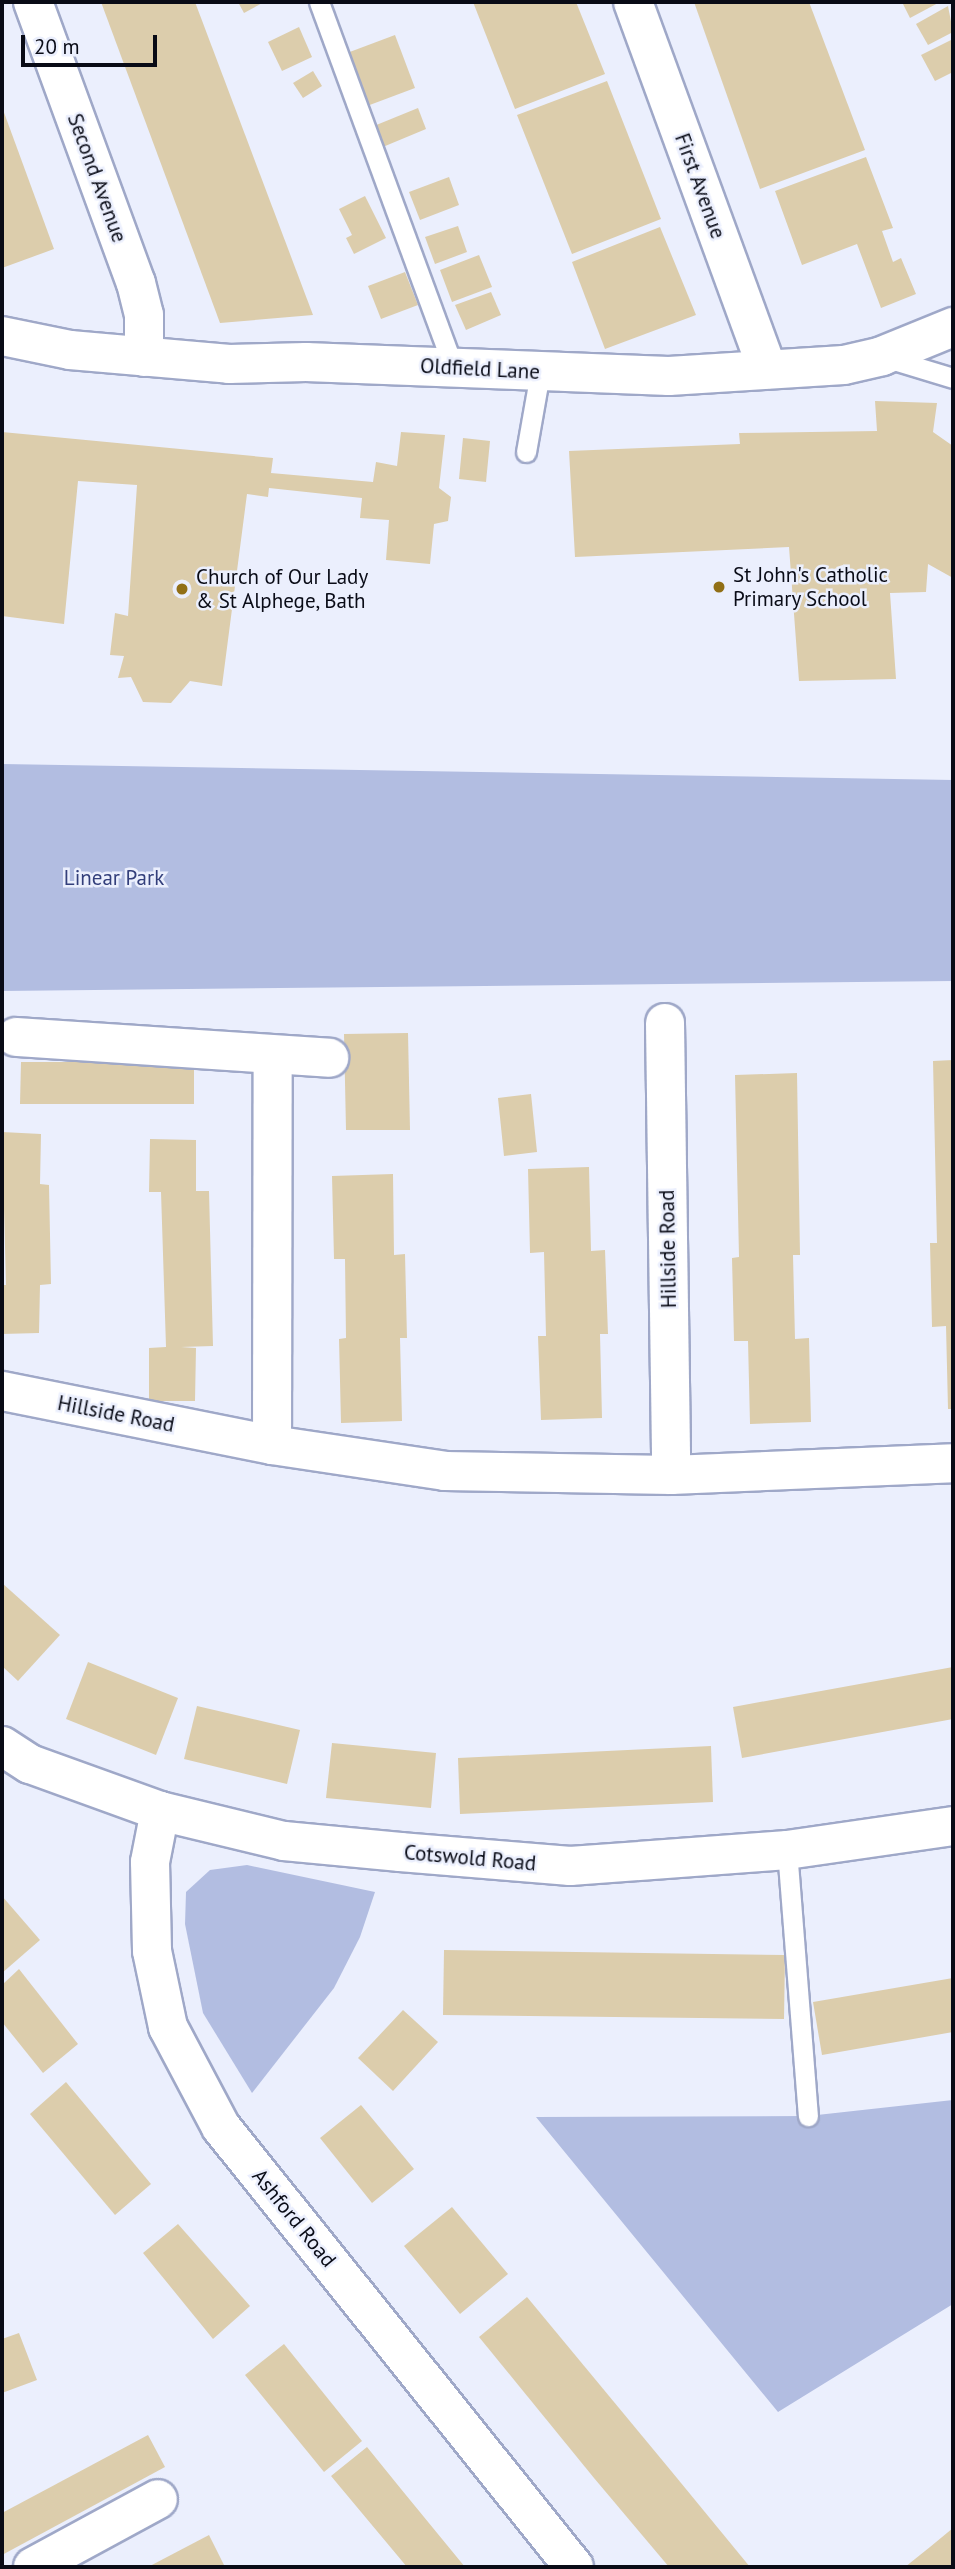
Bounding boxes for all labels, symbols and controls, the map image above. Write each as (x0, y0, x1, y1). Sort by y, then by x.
scale bar (24, 21, 161, 65)
text: 20 m (34, 33, 80, 60)
street label: Second Avenue (62, 110, 132, 246)
street label: First Avenue (669, 130, 731, 242)
street label: Oldfield Lane (419, 353, 541, 385)
place label: St John's Catholic Primary School (733, 562, 888, 612)
place label: Church of Our Lady & St Alphege, Bath (196, 564, 368, 614)
marker: St John's Catholic Primary School (711, 579, 727, 595)
marker: Church of Our Lady & St Alphege, Bath (174, 581, 190, 597)
park label: Linear Park (64, 865, 164, 891)
street label: Hillside Road (654, 1190, 682, 1308)
street label: Hillside Road (55, 1390, 177, 1438)
street label: Cotswold Road (403, 1840, 537, 1876)
street label: Ashford Road (247, 2164, 341, 2272)

